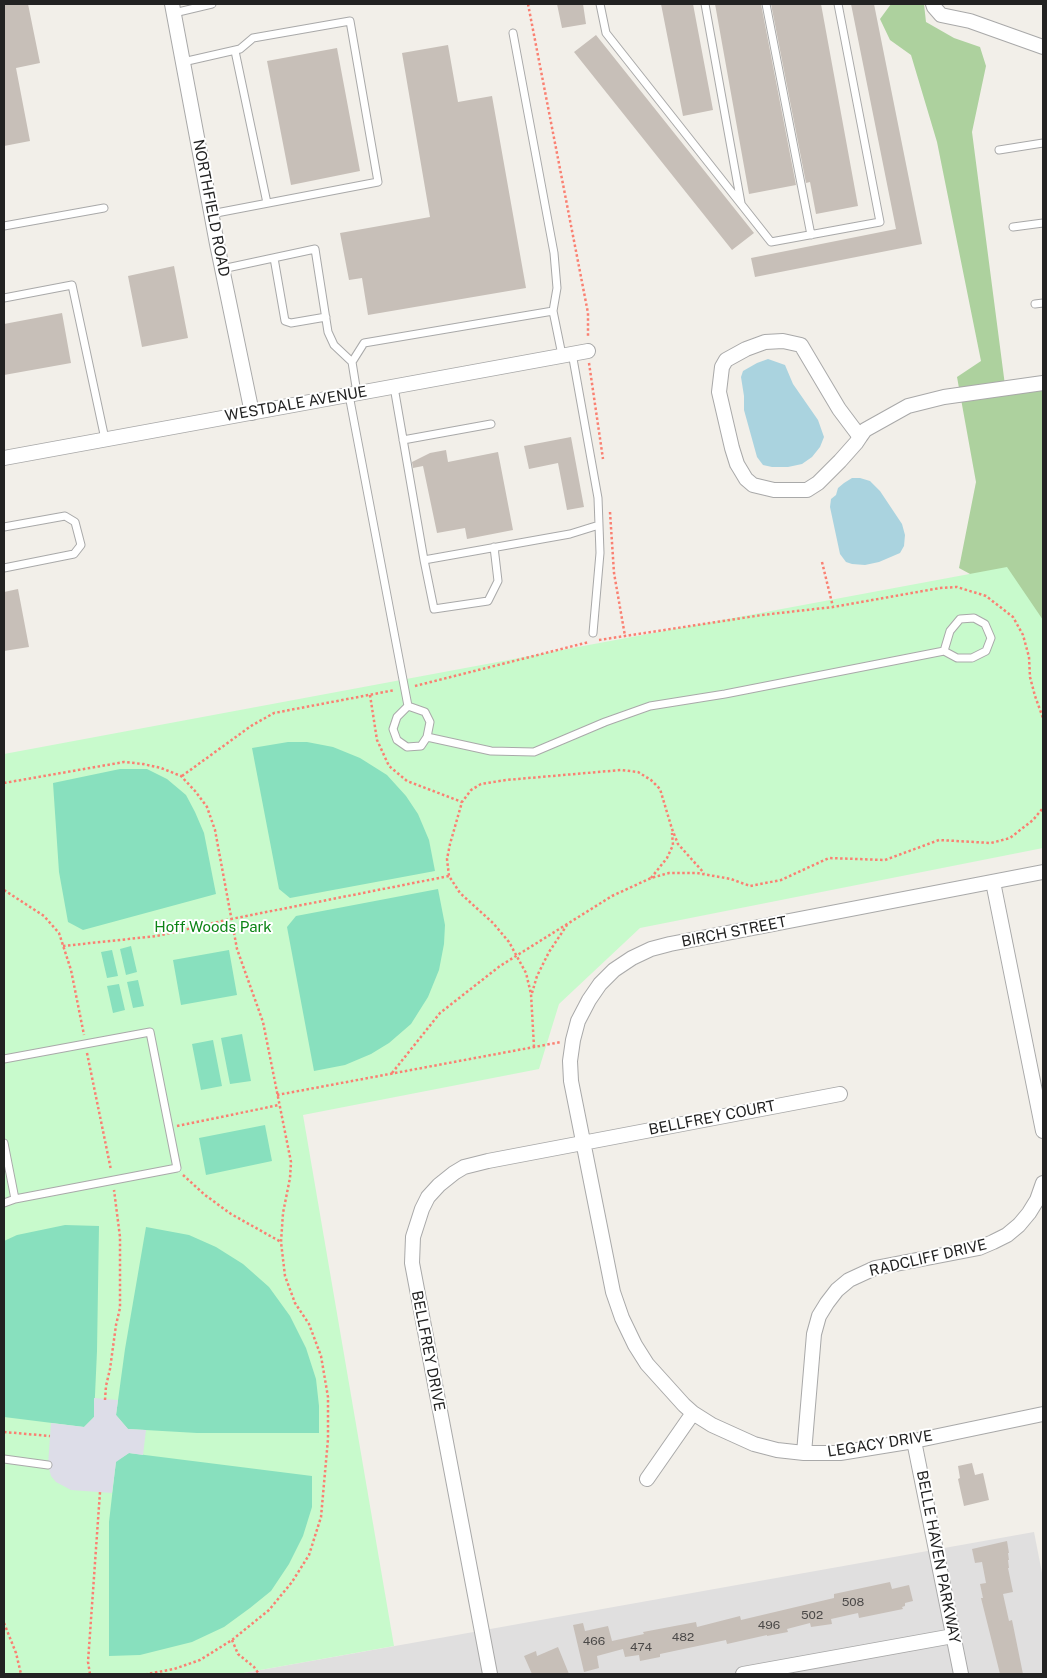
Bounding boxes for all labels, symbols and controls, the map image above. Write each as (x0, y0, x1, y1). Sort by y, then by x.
street label: NORTHFIELD ROAD (189, 138, 233, 278)
street label: WESTDALE AVENUE (223, 383, 369, 425)
street label: BIRCH STREET (680, 913, 788, 951)
park label: Hoff Woods Park (154, 918, 272, 936)
street label: BELLFREY COURT (647, 1097, 777, 1139)
street label: RADCLIFF DRIVE (867, 1236, 989, 1280)
street label: BELLFREY DRIVE (407, 1289, 449, 1413)
street label: LEGACY DRIVE (826, 1427, 934, 1461)
street label: BELLE HAVEN PARKWAY (912, 1469, 964, 1645)
house number: 508 (842, 1595, 864, 1609)
house number: 502 (801, 1608, 823, 1622)
house number: 496 (758, 1618, 780, 1632)
house number: 482 (672, 1630, 694, 1644)
house number: 466 (583, 1634, 605, 1648)
house number: 474 (630, 1640, 652, 1654)

